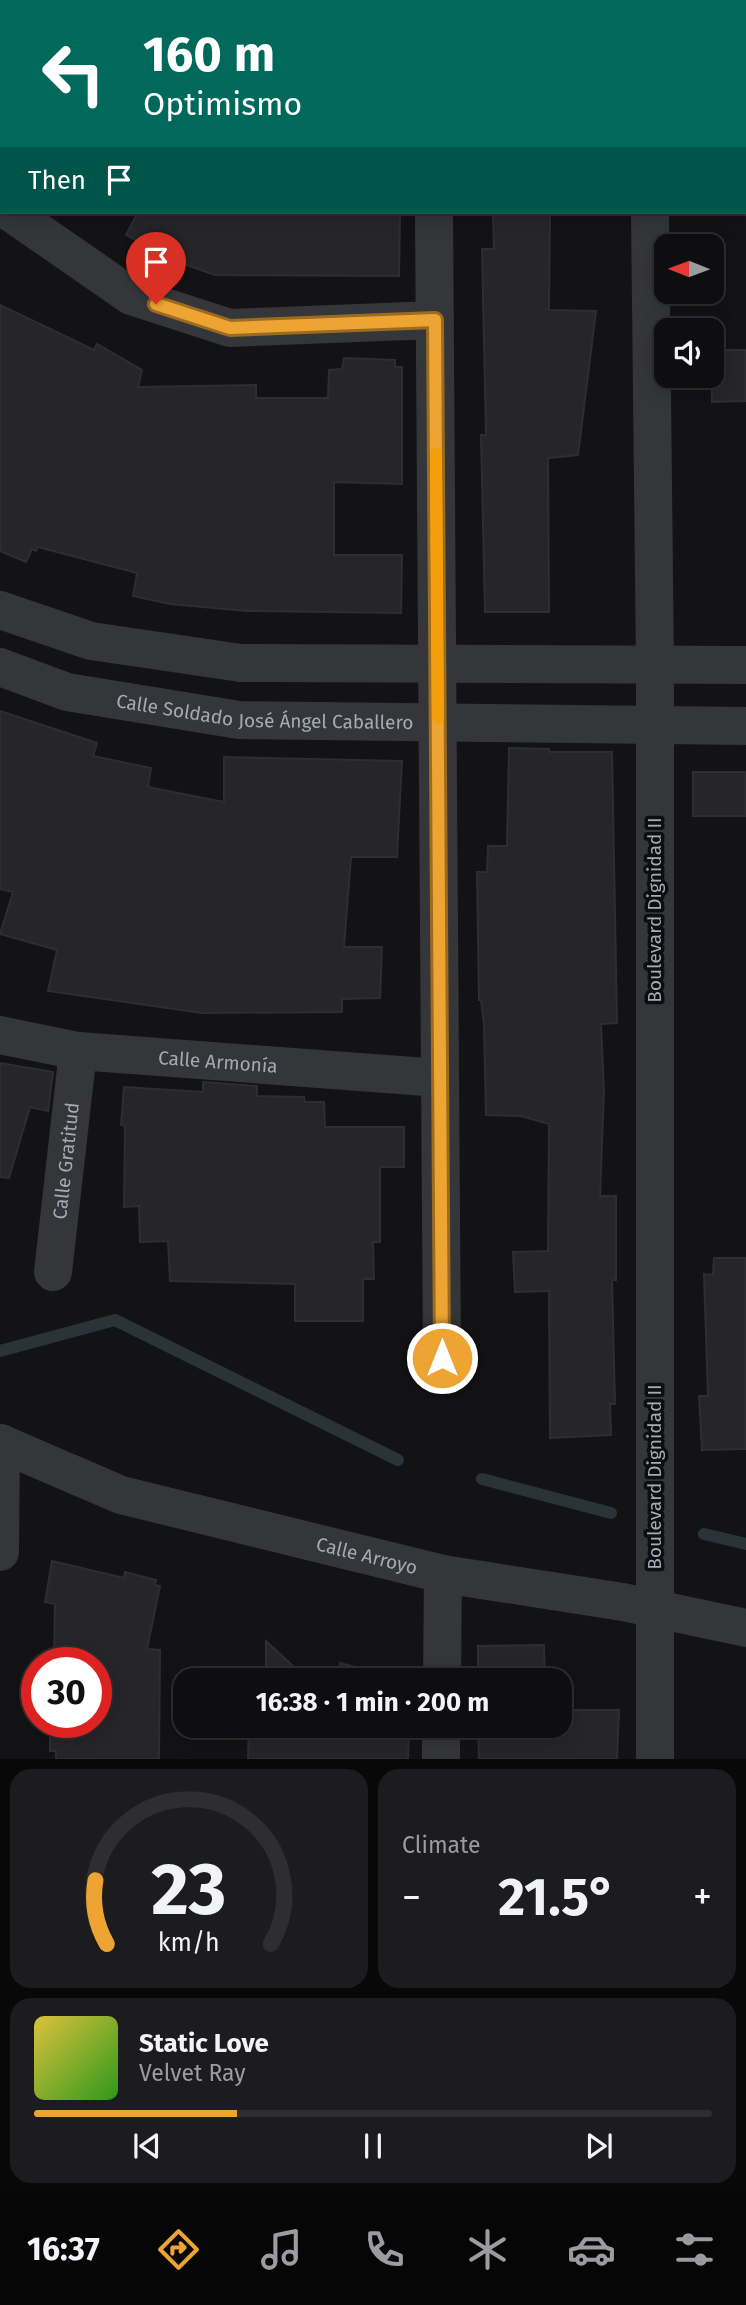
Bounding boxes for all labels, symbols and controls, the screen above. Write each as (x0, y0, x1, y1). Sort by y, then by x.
text: 160 m (143, 25, 275, 84)
icon: left (28, 28, 119, 119)
text: Optimismo (143, 85, 302, 123)
icon: arrive (100, 161, 138, 199)
text: Then (28, 165, 86, 196)
pin (126, 232, 186, 304)
north arrow (654, 234, 724, 304)
map controls (654, 234, 724, 388)
icon: arrive (137, 243, 175, 281)
button: sound (654, 318, 724, 388)
street label: Calle Soldado José Ángel Caballero (115, 689, 414, 734)
street label: Boulevard Dignidad II (643, 817, 666, 1003)
street label: Calle Armonía (158, 1046, 278, 1077)
street label: Calle Gratitud (48, 1101, 84, 1220)
position arrow (405, 1321, 479, 1395)
street label: Boulevard Dignidad II (643, 1384, 666, 1570)
street label: Calle Arroyo (314, 1532, 420, 1579)
speed limit sign: 30 (21, 1647, 112, 1738)
text: 16:38 · 1 min · 200 m (256, 1687, 489, 1718)
text: Climate (402, 1831, 481, 1859)
text: 23 (151, 1847, 227, 1934)
text: 21.5° (498, 1866, 616, 1929)
text: − (402, 1874, 421, 1920)
text: + (693, 1874, 712, 1920)
text: km/h (158, 1928, 220, 1958)
text: Static Love (139, 2028, 269, 2059)
text: Velvet Ray (139, 2059, 246, 2087)
icon: previous (128, 2127, 166, 2165)
icon: pause (354, 2127, 392, 2165)
icon: next (580, 2127, 618, 2165)
icon: directions (154, 2225, 203, 2274)
icon: music (257, 2225, 306, 2274)
icon: phone (360, 2225, 409, 2274)
icon: climate (463, 2225, 512, 2274)
icon: car (567, 2225, 616, 2274)
icon: filters (670, 2225, 719, 2274)
text: 16:37 (27, 2230, 100, 2268)

